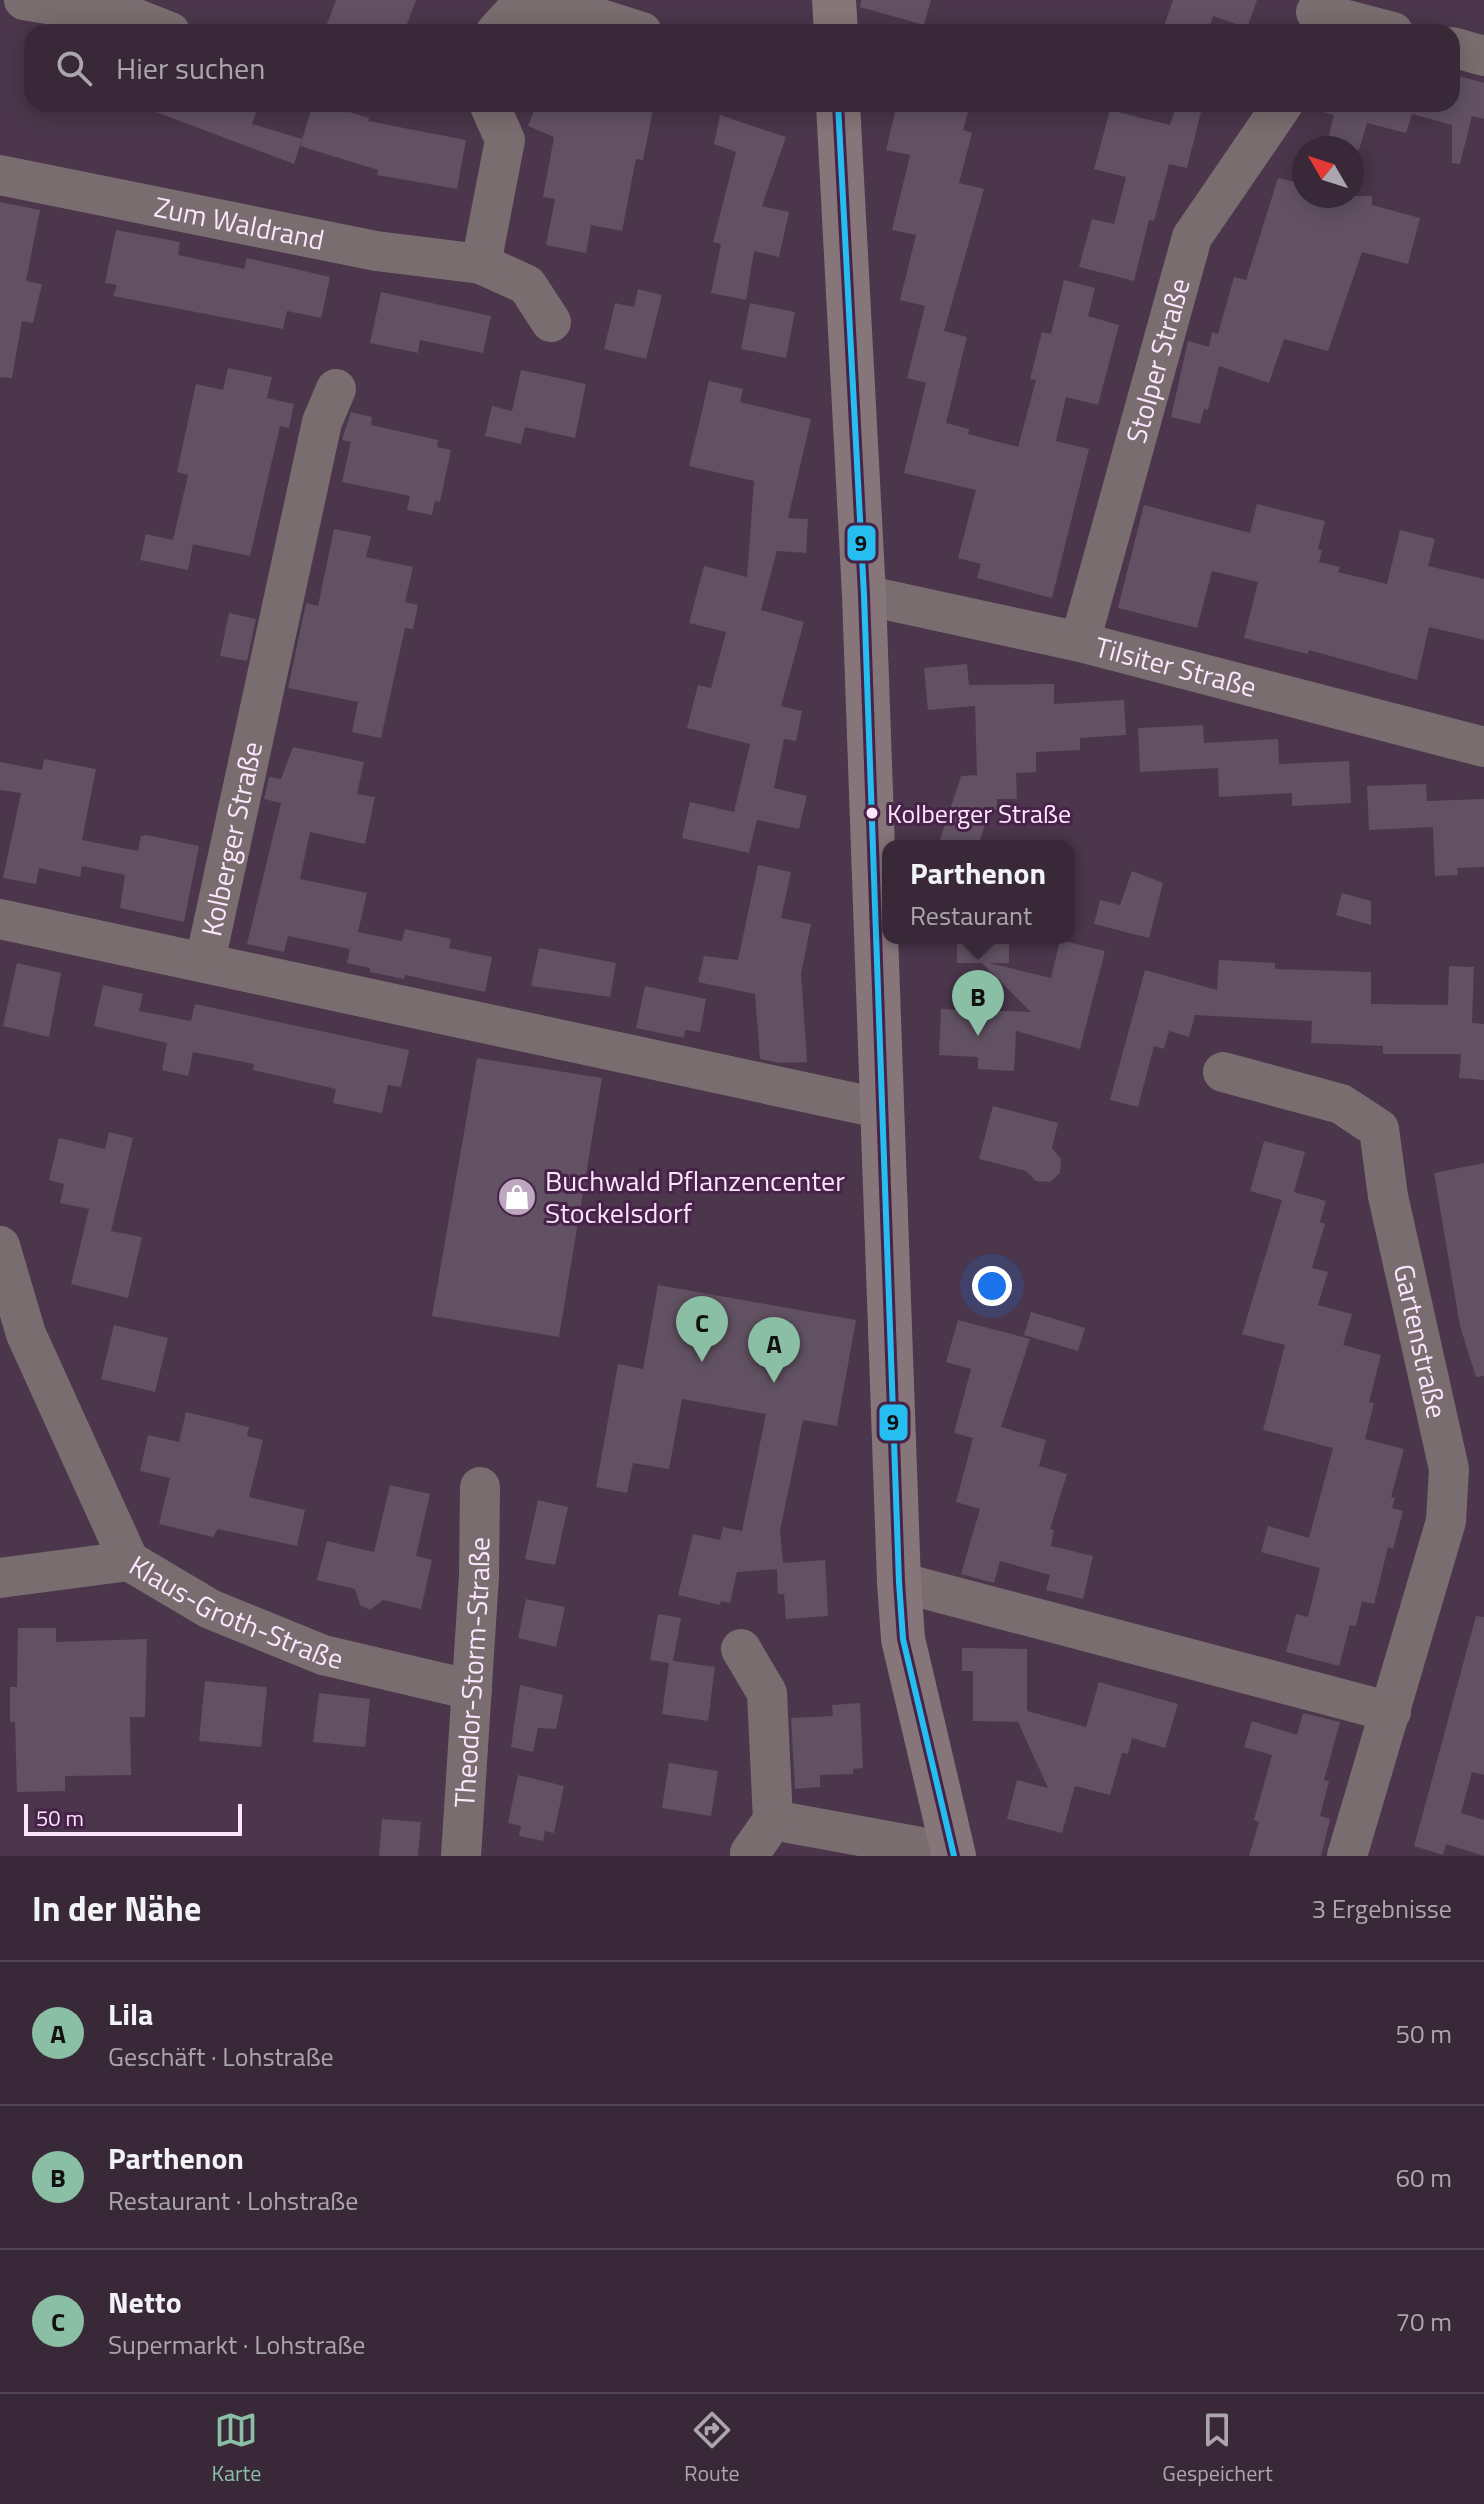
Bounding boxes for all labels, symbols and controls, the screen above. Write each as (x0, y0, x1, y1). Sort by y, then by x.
search box (24, 24, 1460, 112)
text: Hier suchen (116, 45, 265, 91)
icon: search (52, 46, 96, 90)
north arrow (1292, 136, 1364, 208)
street label: Zum Waldrand (150, 185, 328, 261)
street label: Stolper Straße (1114, 273, 1201, 448)
line badge: 9 (846, 524, 877, 562)
text: 9 (855, 526, 867, 560)
street label: Tilsiter Straße (1091, 625, 1261, 708)
street label: Kolberger Straße (189, 737, 273, 940)
place label: Kolberger Straße (887, 794, 1071, 833)
marker: Kolberger Straße (864, 805, 880, 821)
popup (882, 840, 1074, 944)
text: Parthenon (910, 850, 1046, 896)
text: Restaurant (910, 896, 1032, 935)
pin: B (952, 970, 1004, 1036)
place label: Buchwald Pflanzencenter Stockelsdorf (545, 1159, 845, 1234)
shop icon: Buchwald Pflanzencenter Stockelsdorf (496, 1176, 538, 1218)
street label: Gartenstraße (1383, 1260, 1459, 1422)
your location (972, 1266, 1012, 1306)
pin: C (676, 1296, 728, 1362)
pin: A (748, 1317, 800, 1383)
line badge: 9 (878, 1403, 909, 1442)
text: 9 (887, 1405, 899, 1439)
street label: Theodor-Storm-Straße (442, 1537, 500, 1809)
street label: Klaus-Groth-Straße (121, 1544, 348, 1680)
scale bar (24, 1800, 242, 1836)
text: 50 m (36, 1801, 84, 1835)
text: In der Nähe (32, 1882, 201, 1934)
text: 3 Ergebnisse (1311, 1889, 1452, 1928)
text: Lila (108, 1991, 153, 2037)
text: A (50, 2014, 66, 2053)
text: 50 m (1395, 2014, 1452, 2053)
text: Geschäft · Lohstraße (108, 2037, 334, 2076)
text: Parthenon (108, 2135, 244, 2181)
text: B (50, 2158, 66, 2197)
text: 60 m (1395, 2158, 1452, 2197)
text: Restaurant · Lohstraße (108, 2181, 358, 2220)
text: Netto (108, 2279, 182, 2325)
text: C (51, 2302, 65, 2341)
text: 70 m (1395, 2302, 1452, 2341)
text: Supermarkt · Lohstraße (108, 2325, 365, 2364)
tab: Karte (211, 2408, 261, 2490)
tab: Route (684, 2408, 740, 2490)
tab: Gespeichert (1162, 2408, 1273, 2490)

